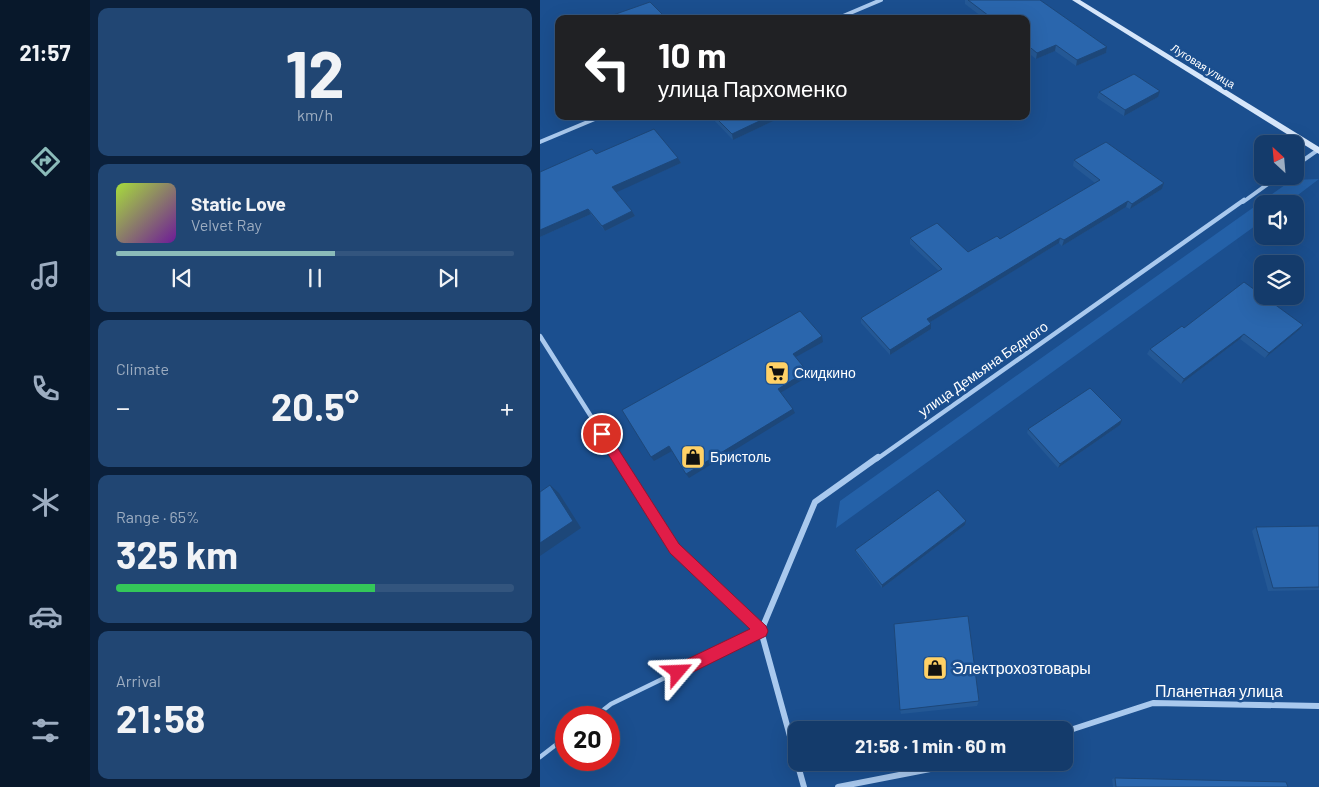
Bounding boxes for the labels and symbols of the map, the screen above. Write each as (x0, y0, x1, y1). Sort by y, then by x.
street label: Луговая улица (1169, 41, 1238, 91)
north arrow (1254, 135, 1304, 185)
street label: улица Демьяна Бедного (915, 317, 1051, 420)
supermarket icon: Скидкино (764, 360, 790, 386)
place label: Скидкино (794, 364, 856, 381)
pin (581, 413, 623, 455)
shop icon: Бристоль (680, 444, 706, 470)
place label: Бристоль (710, 448, 771, 465)
position arrow (651, 645, 703, 697)
shop icon: Электрохозтовары (922, 655, 948, 681)
place label: Электрохозтовары (952, 658, 1091, 677)
street label: Планетная улица (1155, 681, 1283, 700)
speed limit sign: 20 (555, 706, 620, 771)

